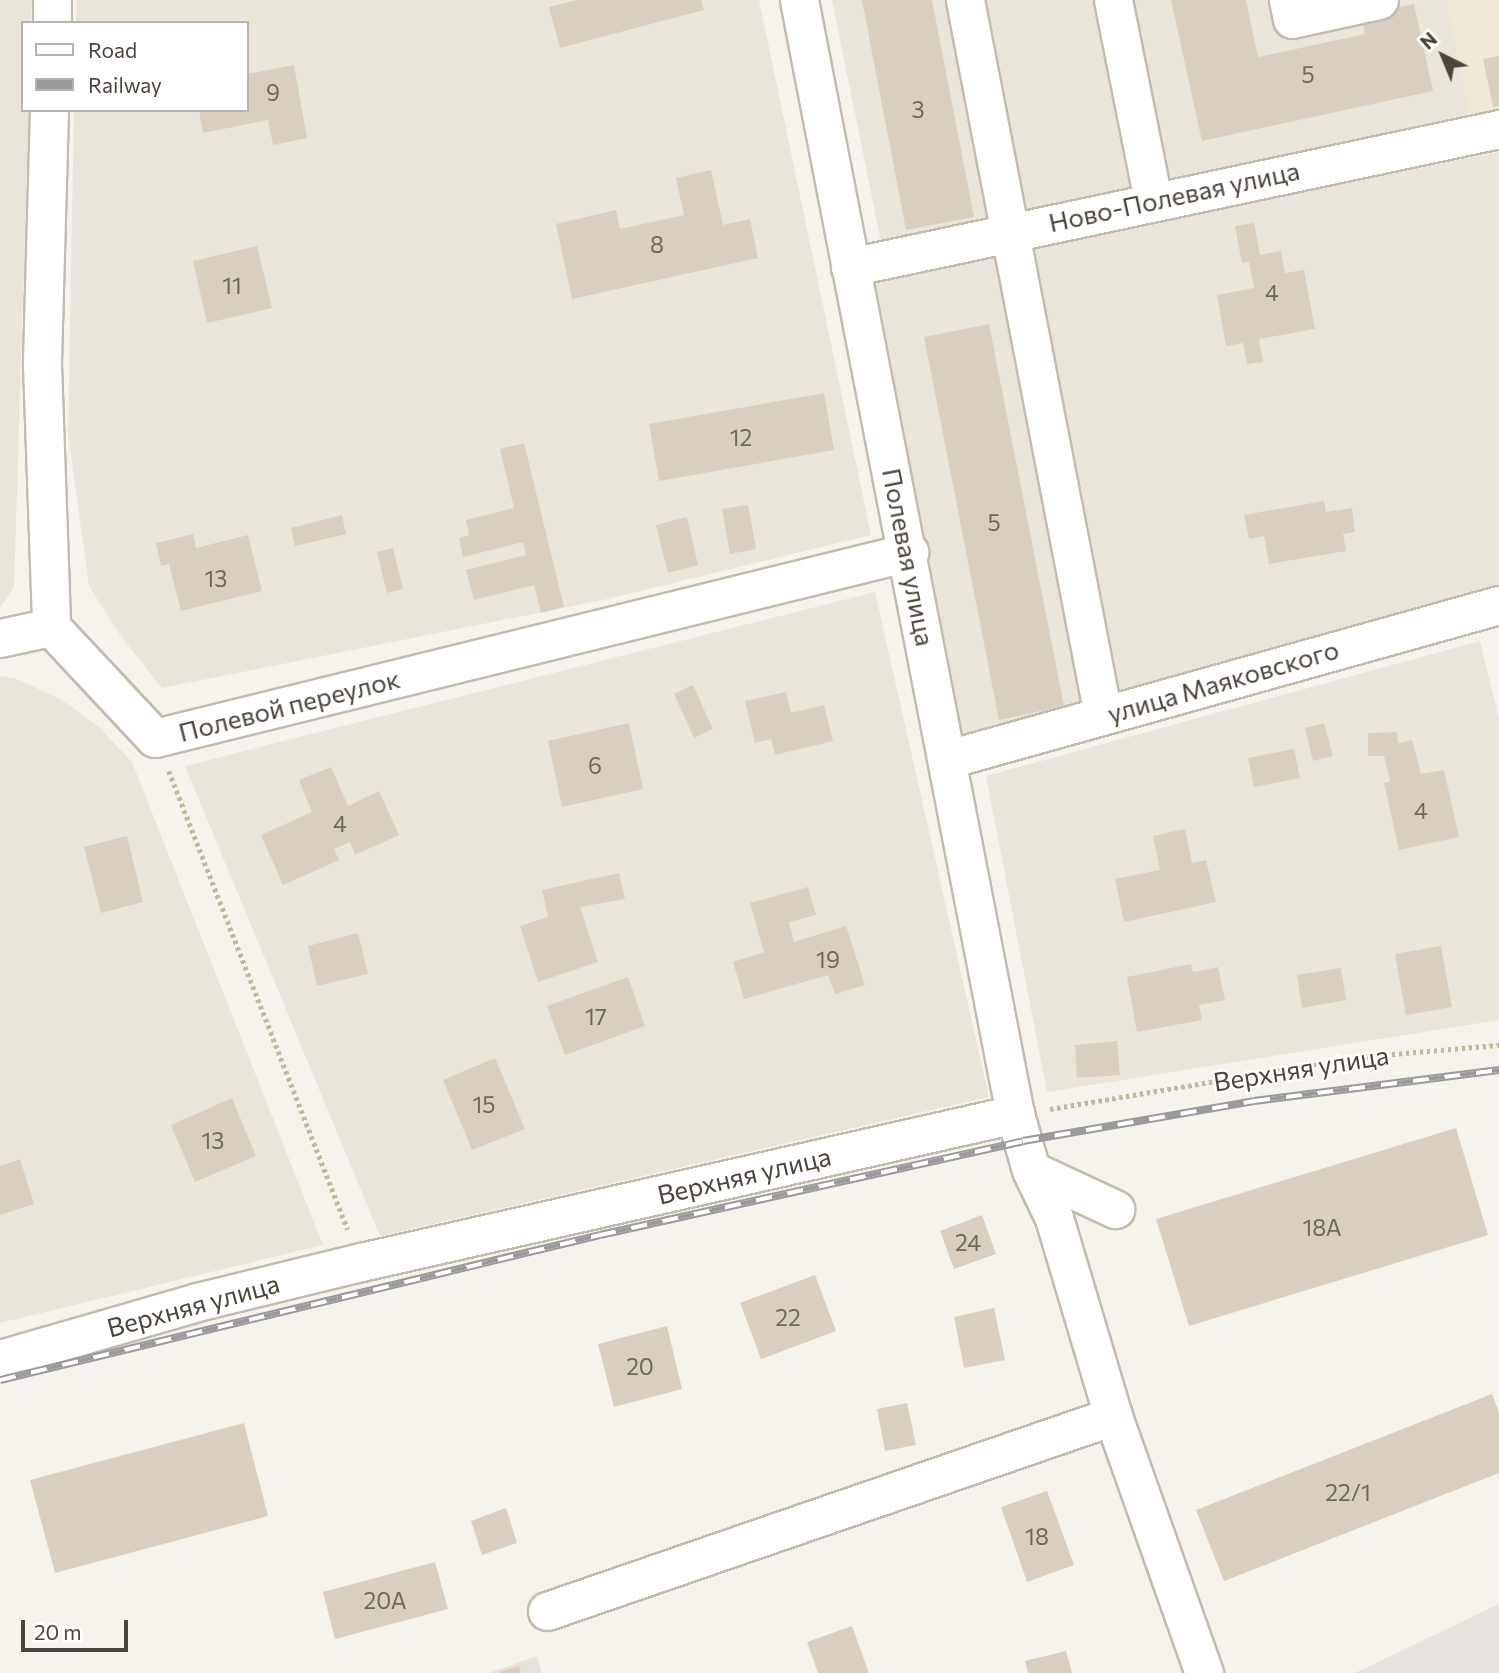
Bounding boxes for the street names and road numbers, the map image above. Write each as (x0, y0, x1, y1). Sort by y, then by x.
street label: Ново-Полевая улица (1046, 154, 1302, 238)
street label: Полевая улица (876, 465, 942, 649)
street label: улица Маяковского (1104, 633, 1342, 729)
street label: Полевой переулок (175, 662, 403, 748)
street label: Верхняя улица (1211, 1039, 1391, 1097)
street label: Верхняя улица (654, 1140, 834, 1210)
street label: Верхняя улица (103, 1267, 283, 1343)

